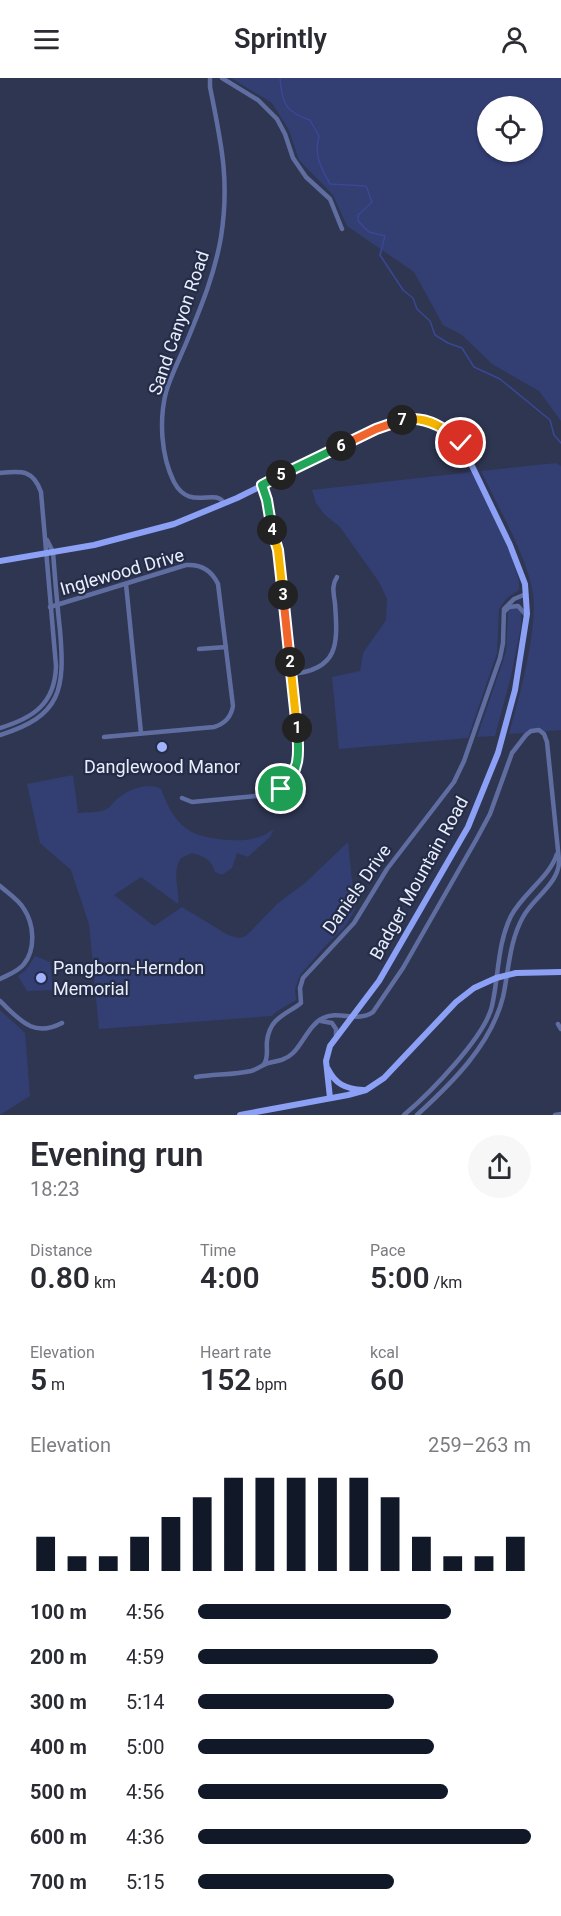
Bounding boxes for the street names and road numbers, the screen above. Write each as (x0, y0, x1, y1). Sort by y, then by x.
street label: Sand Canyon Road (144, 248, 213, 398)
street label: Inglewood Drive (57, 544, 186, 599)
street label: Badger Mountain Road (365, 793, 472, 963)
street label: Daniels Drive (318, 840, 395, 937)

